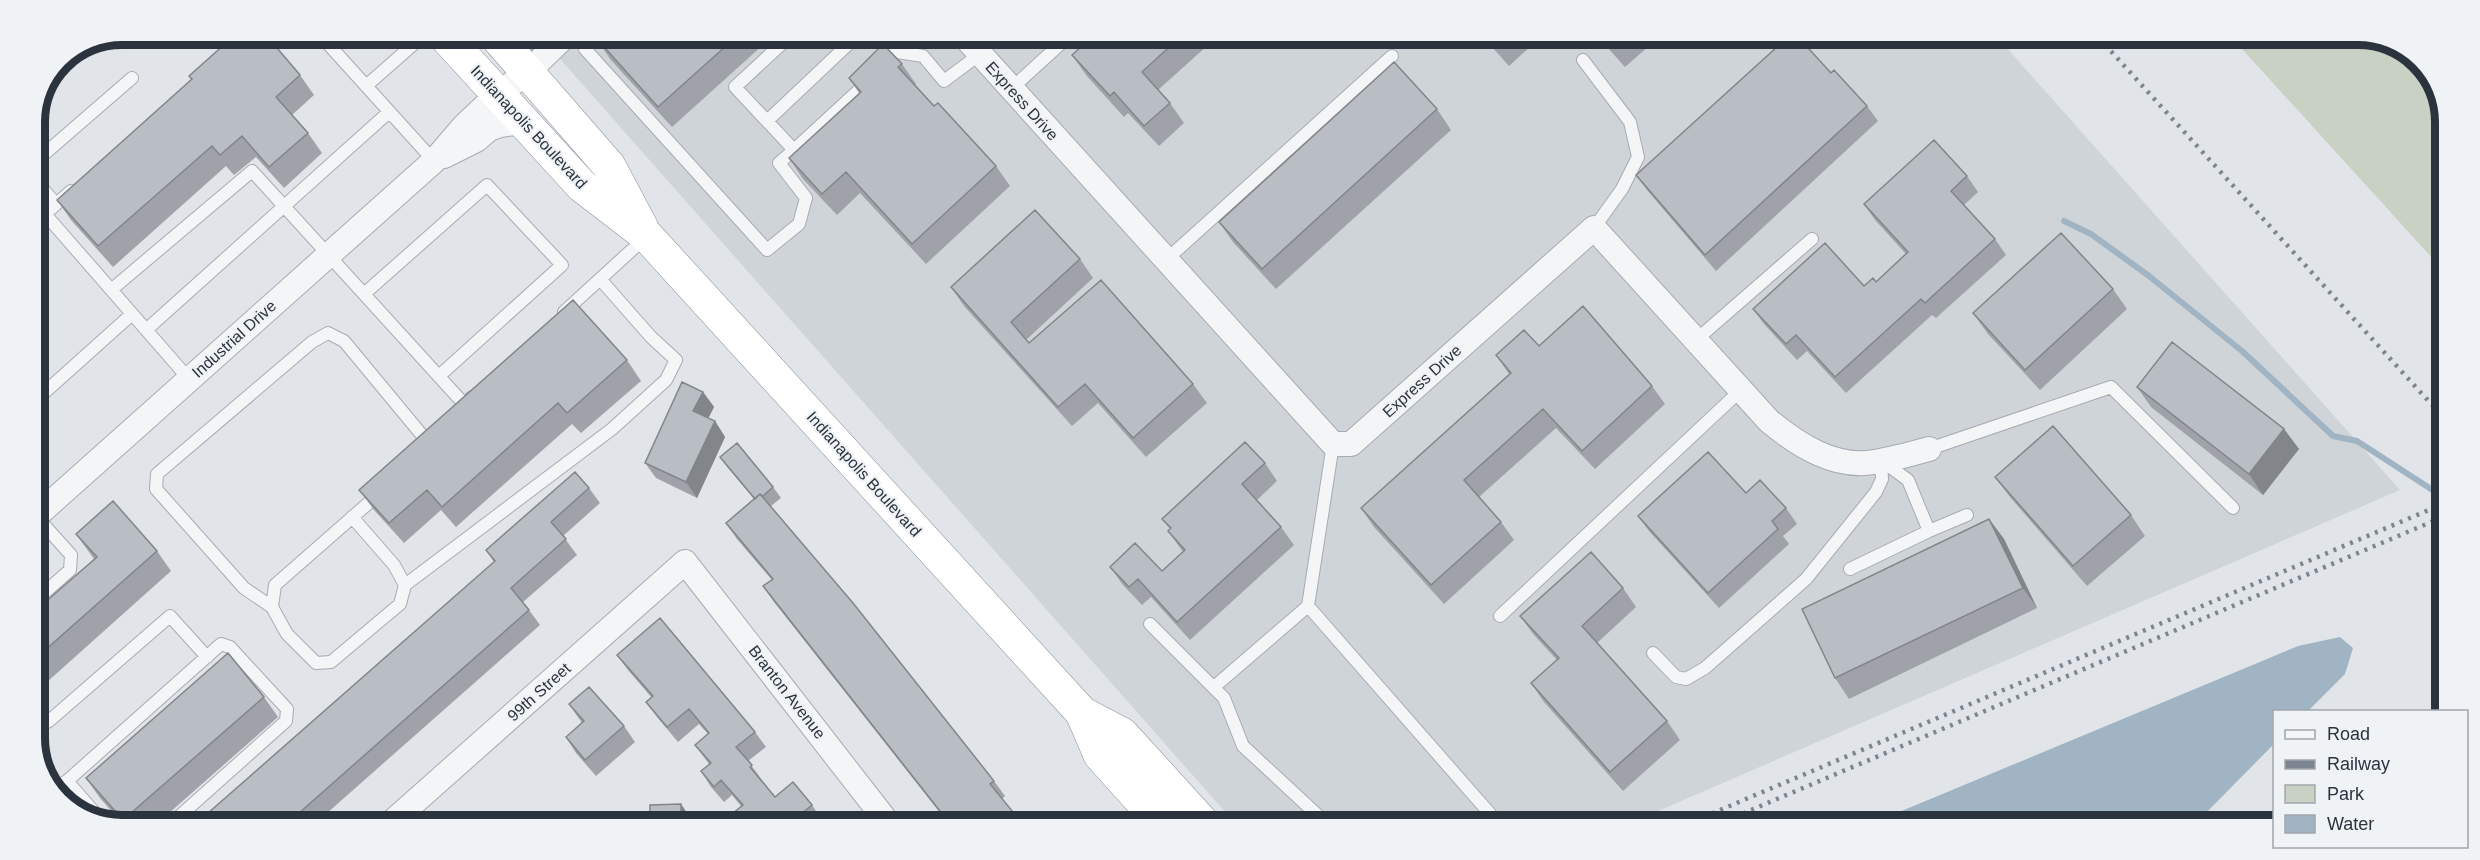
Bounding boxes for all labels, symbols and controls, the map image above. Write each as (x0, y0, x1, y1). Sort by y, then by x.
street label: Express Drive (982, 58, 1062, 144)
street label: Indianapolis Boulevard (468, 62, 590, 192)
street label: Industrial Drive (189, 297, 279, 381)
street label: Express Drive (1379, 341, 1465, 421)
street label: Indianapolis Boulevard (804, 408, 924, 540)
street label: Branton Avenue (745, 642, 829, 742)
street label: 99th Street (504, 659, 574, 725)
legend (2273, 710, 2468, 848)
text: Road (2327, 724, 2370, 744)
text: Railway (2327, 754, 2390, 774)
text: Park (2327, 784, 2365, 804)
text: Water (2327, 814, 2374, 834)

